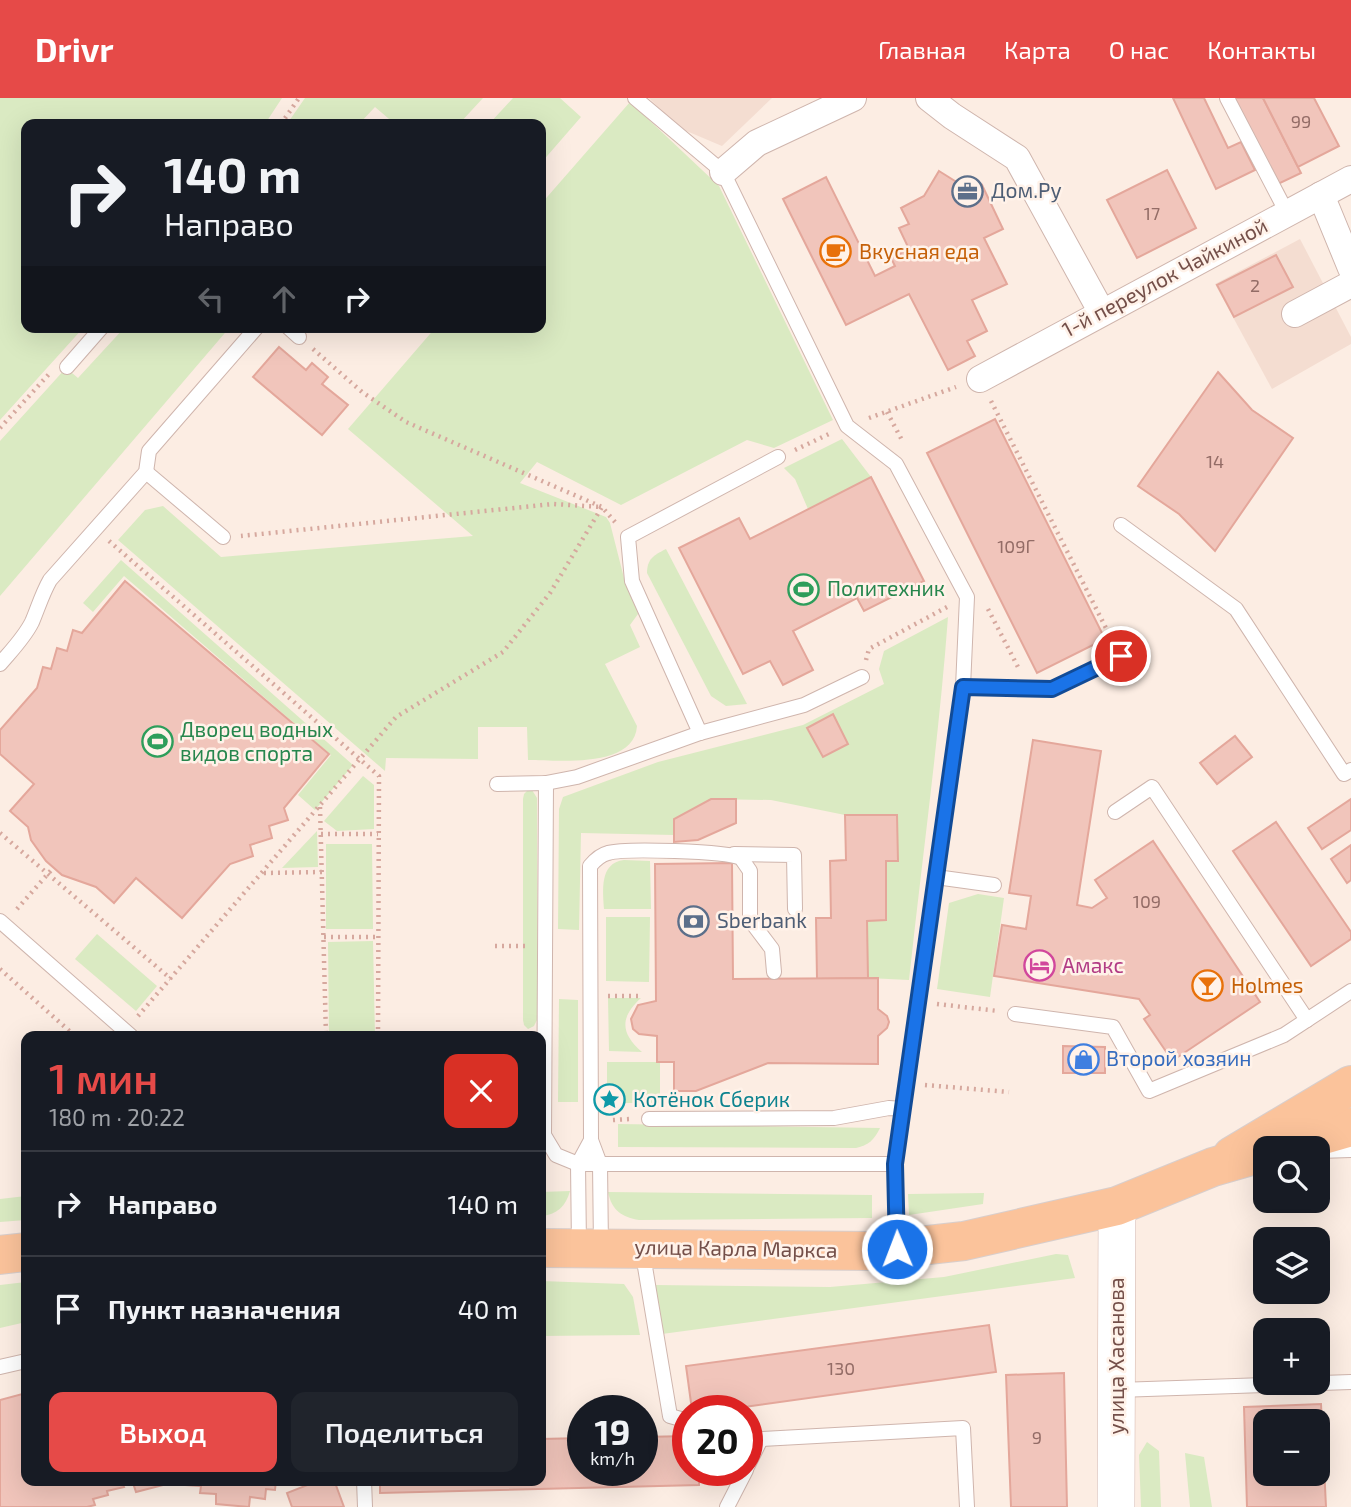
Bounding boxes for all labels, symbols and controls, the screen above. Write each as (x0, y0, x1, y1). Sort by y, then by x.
text: Drivr (35, 29, 114, 69)
text: Главная (878, 35, 966, 64)
text: Карта (1004, 35, 1071, 64)
text: О нас (1109, 35, 1169, 64)
text: Контакты (1207, 35, 1316, 64)
house number: 99 (1291, 110, 1311, 132)
text: 140 m (164, 144, 301, 203)
icon: right (49, 147, 140, 238)
office icon: Дом.Ру (951, 174, 985, 208)
place label: Дом.Ру (991, 177, 1062, 203)
house number: 17 (1144, 202, 1160, 224)
text: Направо (164, 204, 294, 242)
street label: 1-й переулок Чайкиной (1057, 212, 1272, 342)
cafe icon: Вкусная еда (819, 235, 853, 269)
place label: Вкусная еда (859, 238, 980, 264)
house number: 2 (1250, 274, 1260, 296)
icon: left (192, 280, 230, 318)
icon: ahead (265, 280, 303, 318)
icon: right (338, 280, 376, 318)
house number: 14 (1206, 450, 1224, 472)
house number: 109Г (997, 535, 1035, 557)
sports icon: Политехник (787, 572, 821, 606)
place label: Политехник (827, 575, 945, 600)
pin (1091, 626, 1151, 686)
icon: arrive (1102, 637, 1140, 675)
place label: Дворец водных видов спорта (180, 716, 333, 765)
sports icon: Дворец водных видов спорта (140, 725, 174, 759)
house number: 109 (1133, 890, 1161, 912)
bank icon: Sberbank (677, 904, 711, 938)
place label: Sberbank (717, 907, 807, 932)
hotel icon: Амакс (1022, 949, 1056, 983)
place label: Амакс (1062, 952, 1124, 977)
bar icon: Holmes (1191, 969, 1225, 1003)
place label: Holmes (1231, 972, 1304, 997)
shop icon: Второй хозяин (1066, 1042, 1100, 1076)
place label: Второй хозяин (1106, 1045, 1252, 1070)
text: 1 мин (49, 1052, 158, 1102)
button: close (444, 1054, 518, 1128)
place icon: Котёнок Сберик (593, 1083, 627, 1117)
place label: Котёнок Сберик (633, 1086, 790, 1111)
text: 180 m · 20:22 (49, 1103, 185, 1131)
map controls (1253, 1136, 1330, 1486)
button: search (1253, 1136, 1330, 1213)
icon: right (49, 1185, 87, 1223)
text: Направо (108, 1188, 217, 1219)
text: 140 m (447, 1188, 518, 1219)
position arrow (860, 1212, 934, 1286)
button: layers (1253, 1227, 1330, 1304)
street label: улица Карла Маркса (634, 1233, 838, 1263)
street label: улица Хасанова (1103, 1277, 1129, 1435)
icon: arrive (49, 1290, 87, 1328)
text: Пункт назначения (108, 1293, 341, 1324)
text: 40 m (458, 1293, 518, 1324)
button: + (1253, 1318, 1330, 1395)
house number: 130 (827, 1357, 855, 1379)
button: Выход (49, 1392, 277, 1472)
button: Поделиться (291, 1392, 518, 1472)
speed limit sign: 20 (672, 1395, 763, 1486)
button: − (1253, 1409, 1330, 1486)
text: 19 (595, 1410, 630, 1452)
house number: 9 (1032, 1426, 1042, 1448)
text: km/h (590, 1447, 635, 1469)

